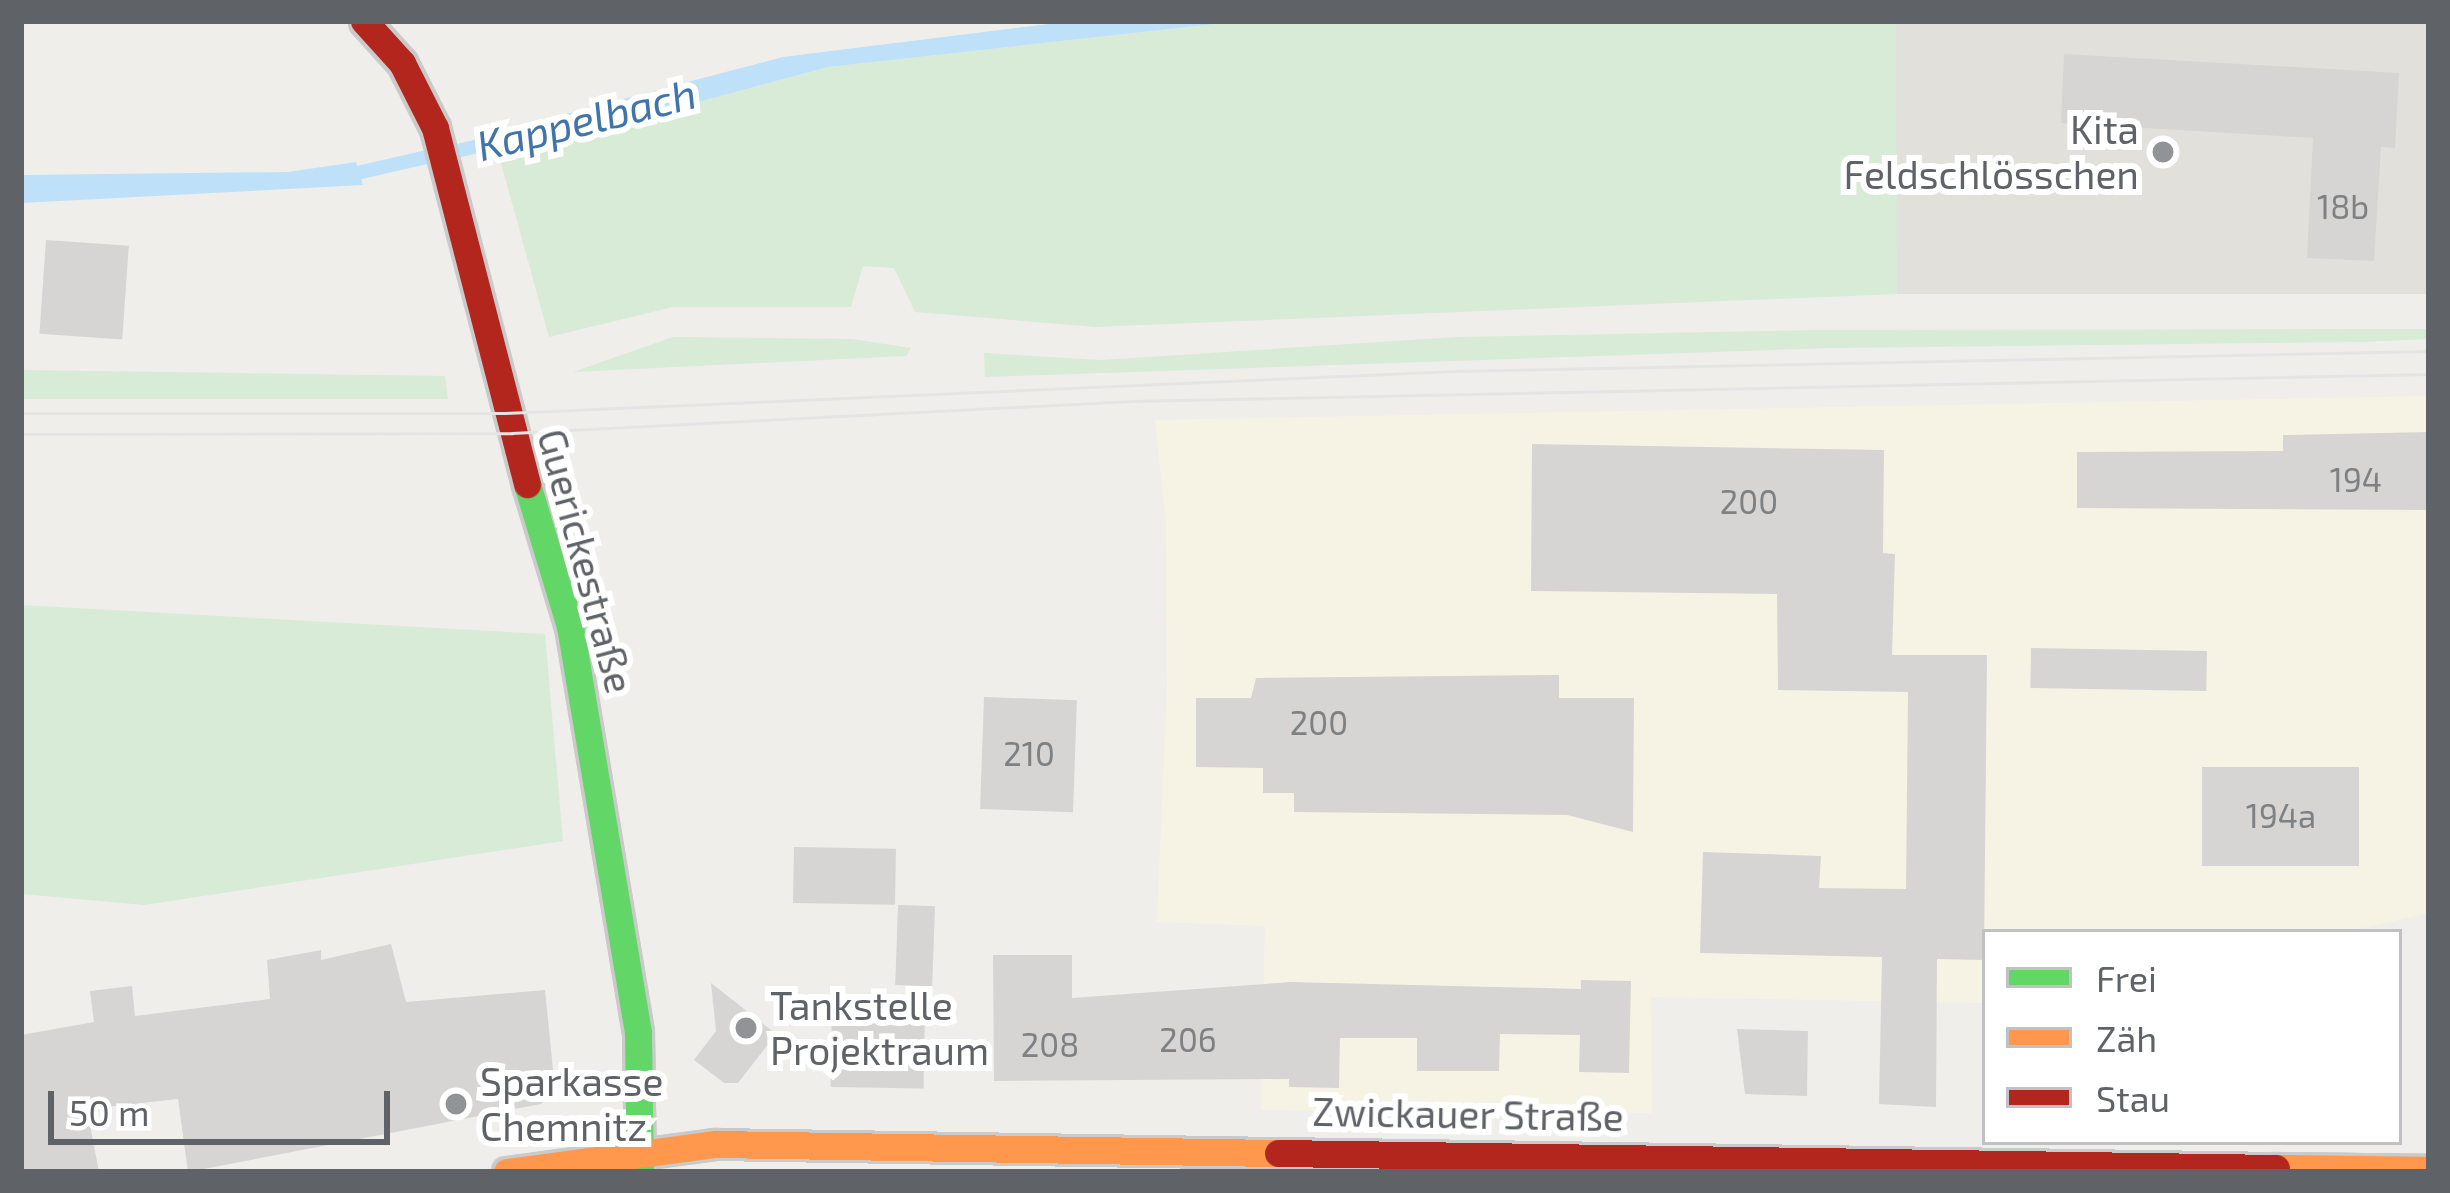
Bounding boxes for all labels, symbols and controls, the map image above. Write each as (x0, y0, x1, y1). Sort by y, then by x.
water label: Kappelbach (471, 66, 701, 170)
place label: Kita Feldschlösschen (1843, 107, 2139, 198)
marker: Kita Feldschlösschen (2150, 139, 2176, 165)
house number: 18b (2317, 187, 2369, 227)
street label: Guerickestraße (528, 424, 644, 698)
house number: 194 (2330, 460, 2382, 500)
house number: 200 (1720, 482, 1778, 522)
house number: 200 (1290, 703, 1348, 743)
house number: 210 (1003, 734, 1055, 774)
house number: 194a (2246, 796, 2316, 836)
legend (1982, 929, 2402, 1145)
text: Frei (2096, 956, 2157, 999)
place label: Tankstelle Projektraum (770, 983, 989, 1074)
marker: Tankstelle Projektraum (733, 1015, 759, 1041)
text: Zäh (2096, 1016, 2157, 1059)
house number: 206 (1159, 1020, 1217, 1060)
house number: 208 (1021, 1025, 1079, 1065)
place label: Sparkasse Chemnitz (480, 1059, 663, 1150)
scale bar (54, 1067, 396, 1141)
text: Stau (2096, 1076, 2170, 1119)
street label: Zwickauer Straße (1311, 1088, 1625, 1140)
text: 50 m (69, 1090, 150, 1133)
marker: Sparkasse Chemnitz (443, 1091, 469, 1117)

